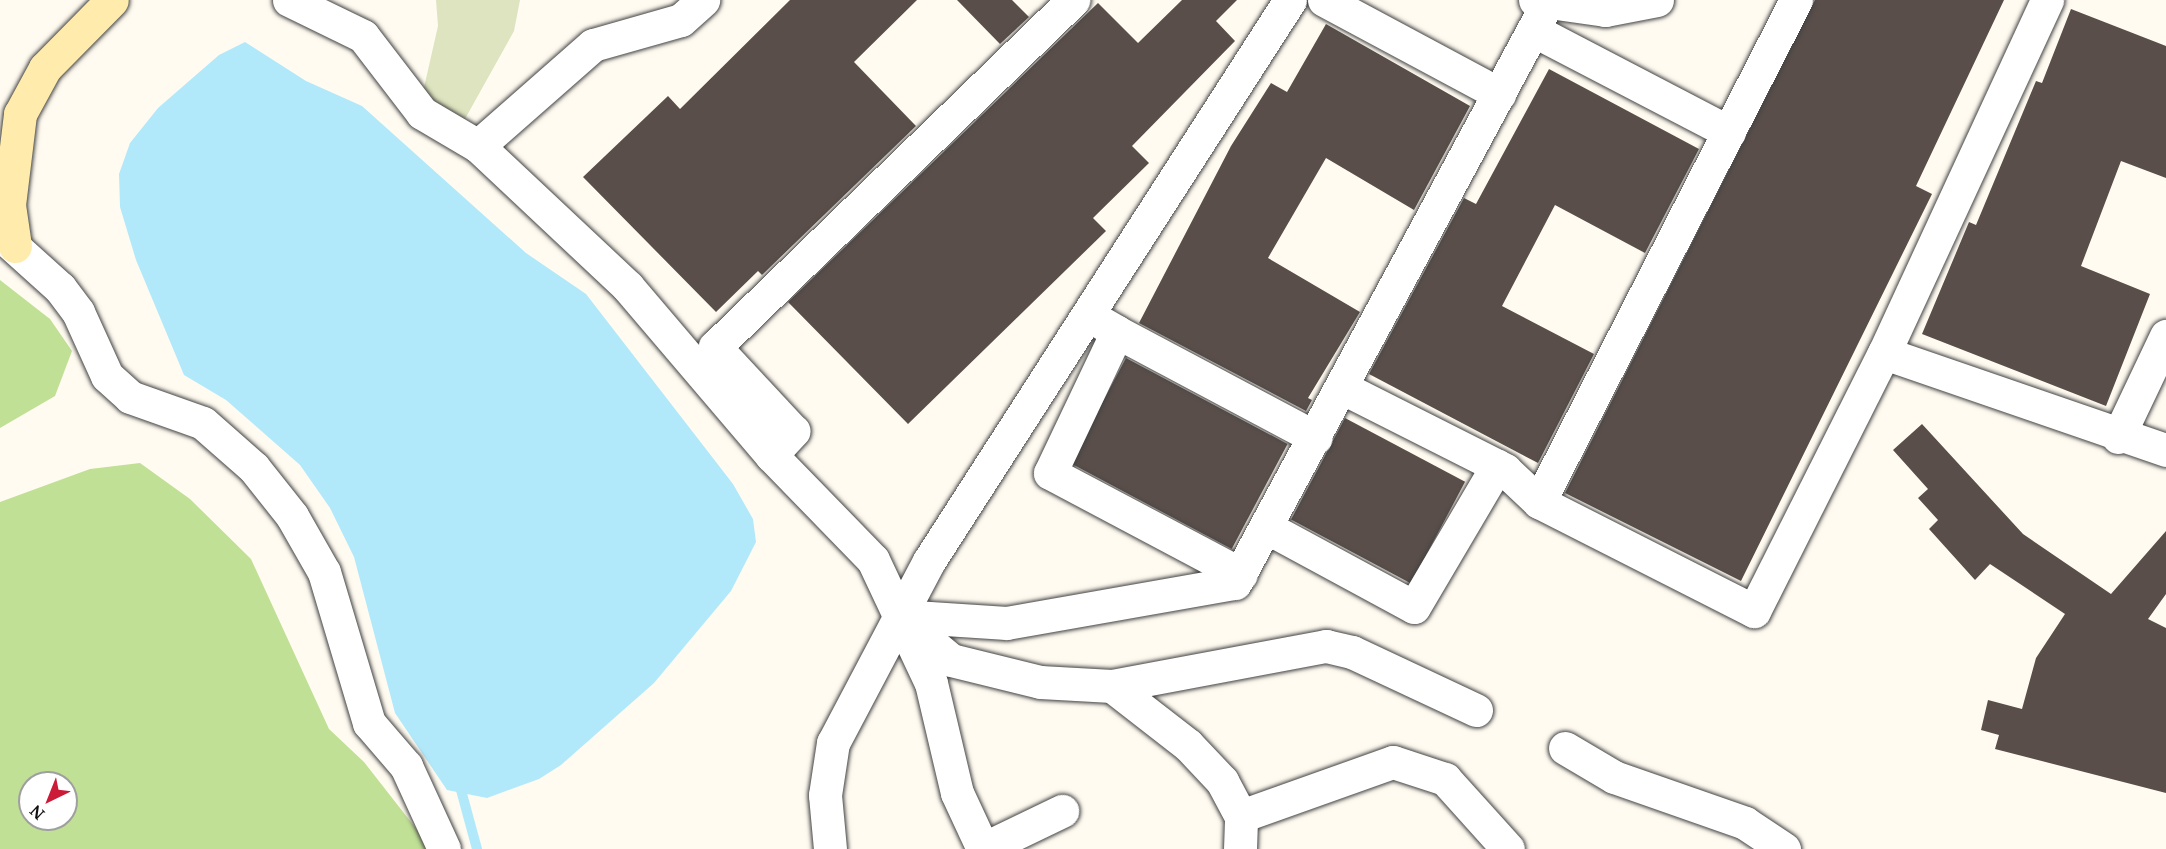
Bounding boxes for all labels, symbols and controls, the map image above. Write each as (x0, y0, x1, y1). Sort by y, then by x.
north arrow (18, 771, 78, 831)
text: N (25, 800, 49, 825)

